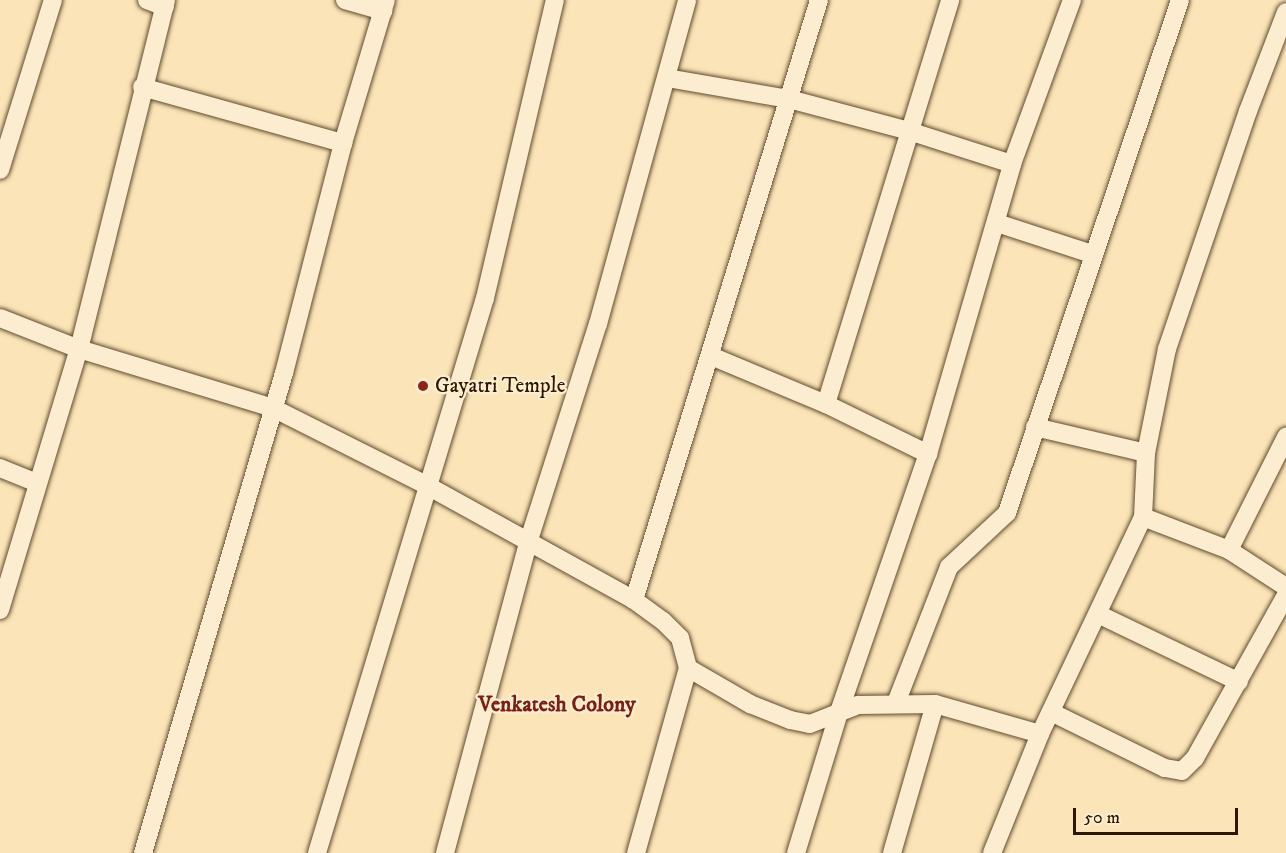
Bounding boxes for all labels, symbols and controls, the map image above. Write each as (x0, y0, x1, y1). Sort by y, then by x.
place label: Gayatri Temple (435, 373, 565, 399)
marker: Gayatri Temple (416, 379, 430, 393)
district label: Venkatesh Colony (478, 692, 636, 718)
scale bar (1076, 796, 1241, 834)
text: 50 m (1084, 807, 1120, 829)

